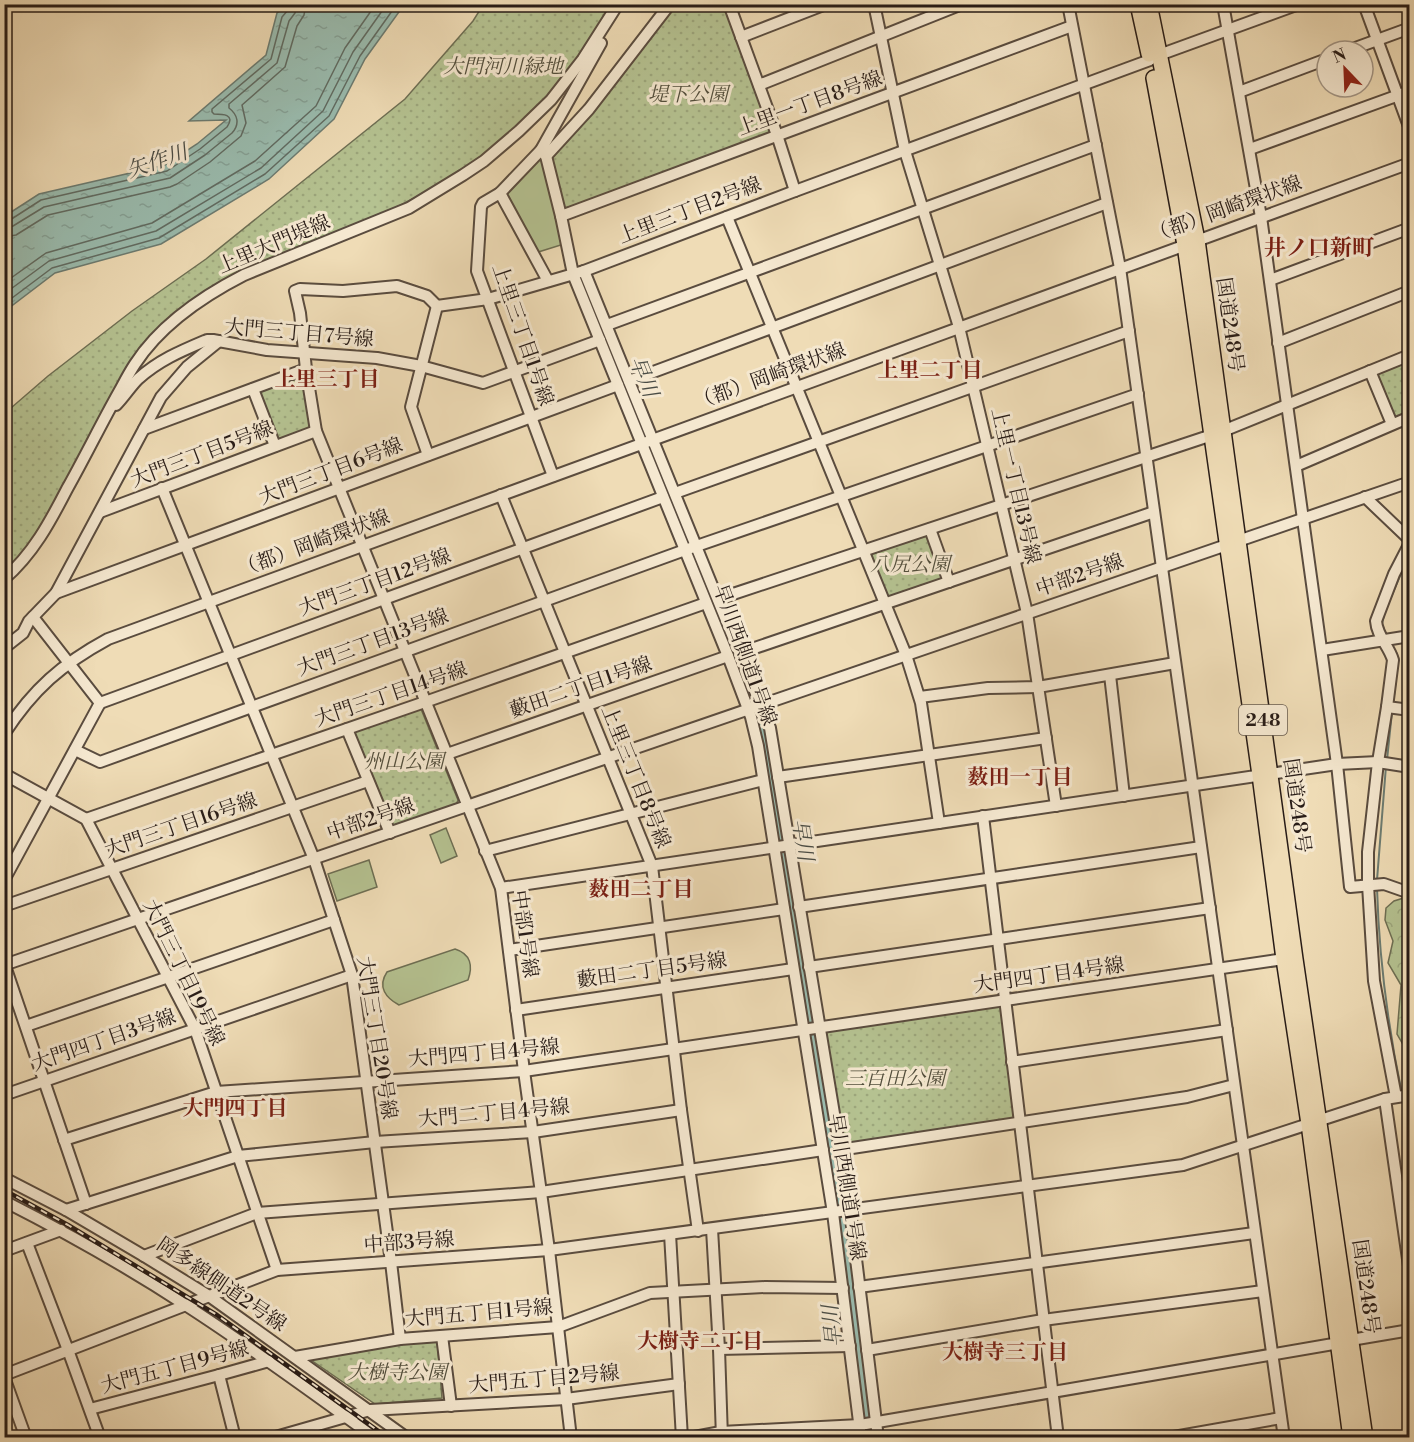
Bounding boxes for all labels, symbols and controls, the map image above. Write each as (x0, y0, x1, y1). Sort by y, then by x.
north arrow (1315, 39, 1375, 99)
text: N (1330, 44, 1350, 68)
park label: 大門河川緑地 (443, 55, 565, 80)
street label: 上里一丁目8号線 (734, 66, 886, 142)
park label: 堤下公園 (648, 83, 731, 108)
water label: 矢作川 (123, 139, 193, 185)
street label: （都）岡崎環状線 (1147, 171, 1305, 249)
street label: 上里三丁目2号線 (615, 172, 765, 250)
street label: 上里大門堤線 (214, 210, 334, 280)
district label: 井ノ口新町 (1264, 235, 1374, 262)
street label: 上里三丁目1号線 (486, 261, 558, 409)
street label: 国道248号 (1210, 276, 1248, 374)
street label: 大門三丁目7号線 (223, 315, 375, 353)
street label: （都）岡崎環状線 (691, 338, 849, 416)
water label: 早川 (623, 353, 664, 403)
district label: 上里二丁目 (878, 358, 983, 384)
district label: 上里三丁目 (275, 367, 380, 393)
street label: 上里一丁目13号線 (985, 405, 1045, 567)
street label: 大門三丁目5号線 (127, 416, 277, 494)
street label: 大門三丁目6号線 (256, 433, 406, 511)
street label: （都）岡崎環状線 (235, 505, 393, 583)
street label: 大門三丁目12号線 (295, 544, 455, 622)
street label: 中部2号線 (1033, 549, 1127, 603)
park label: 八尻公園 (870, 553, 953, 578)
street label: 早川西側道1号線 (707, 581, 781, 729)
street label: 大門三丁目13号線 (294, 604, 452, 682)
street label: 藪田二丁目1号線 (507, 652, 655, 724)
street label: 大門三丁目14号線 (311, 657, 471, 733)
street label: 上里三丁目8号線 (595, 702, 675, 852)
road number: 248 (1239, 705, 1287, 735)
park label: 州山公園 (364, 750, 447, 775)
street label: 国道248号 (1277, 757, 1315, 855)
district label: 薮田一丁目 (968, 765, 1073, 791)
street label: 大門三丁目16号線 (101, 788, 261, 864)
street label: 中部2号線 (324, 793, 418, 847)
water label: 早川 (786, 817, 818, 865)
district label: 薮田二丁目 (589, 877, 694, 903)
street label: 中部1号線 (505, 888, 543, 980)
street label: 大門三丁目19号線 (137, 896, 229, 1050)
street label: 藪田二丁目5号線 (575, 948, 729, 994)
street label: 大門四丁目4号線 (972, 953, 1126, 999)
street label: 大門三丁目20号線 (351, 955, 401, 1121)
street label: 大門四丁目3号線 (29, 1005, 179, 1077)
street label: 大門四丁目4号線 (407, 1035, 561, 1073)
park label: 三百田公園 (845, 1067, 948, 1092)
street label: 大門二丁目4号線 (417, 1095, 571, 1133)
district label: 大門四丁目 (183, 1096, 288, 1122)
street label: 早川西側道1号線 (822, 1112, 870, 1262)
street label: 中部3号線 (363, 1227, 455, 1259)
street label: 岡多線側道2号線 (151, 1232, 291, 1338)
street label: 国道248号 (1346, 1238, 1384, 1336)
street label: 大門五丁目1号線 (404, 1295, 554, 1333)
water label: 早川 (818, 1302, 848, 1348)
district label: 大樹寺二丁目 (637, 1329, 763, 1355)
street label: 大門五丁目9号線 (98, 1336, 252, 1400)
district label: 大樹寺三丁目 (942, 1340, 1068, 1366)
park label: 大樹寺公園 (347, 1361, 450, 1386)
street label: 大門五丁目2号線 (467, 1361, 621, 1399)

